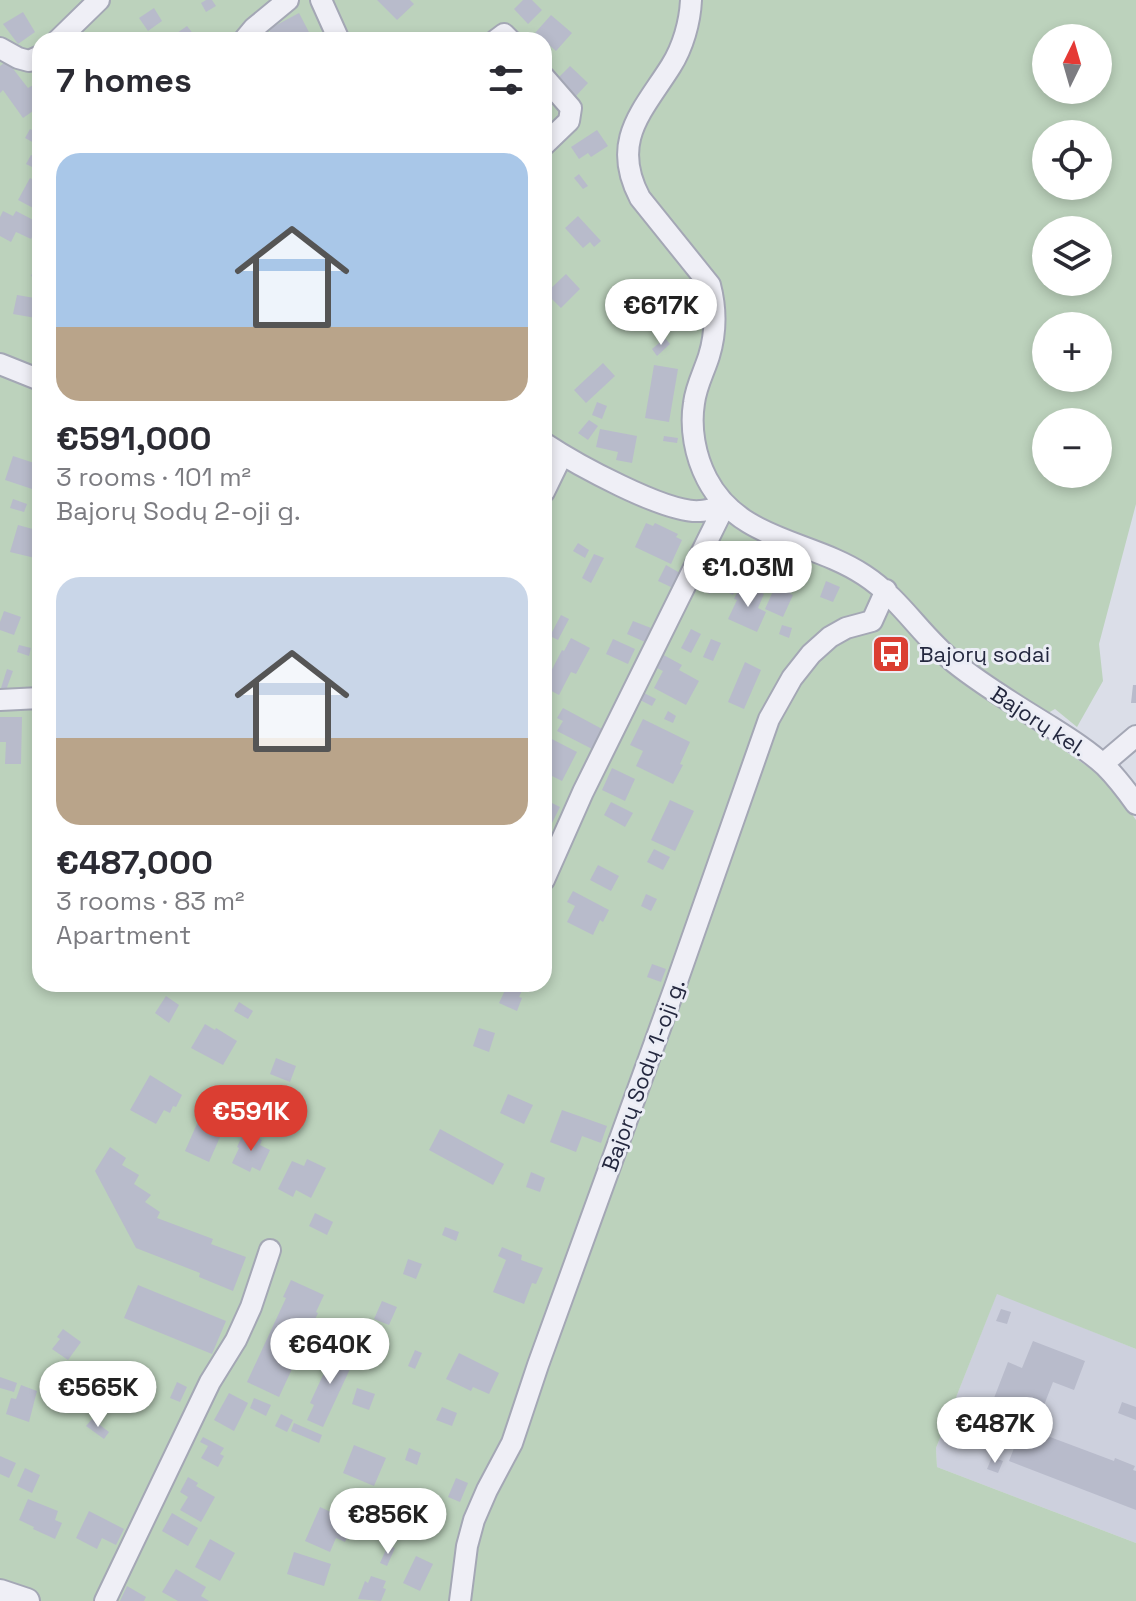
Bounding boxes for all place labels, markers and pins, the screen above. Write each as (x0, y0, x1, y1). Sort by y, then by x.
pin: €617K (605, 279, 717, 347)
pin: €1.03M (683, 541, 813, 609)
bus stop icon: Bajorų sodai (870, 633, 912, 675)
place label: Bajorų sodai (919, 640, 1050, 668)
pin: €591K (195, 1085, 307, 1153)
pin: €640K (274, 1318, 386, 1386)
pin: €565K (42, 1361, 154, 1429)
pin: €487K (939, 1397, 1051, 1465)
pin: €856K (332, 1488, 444, 1556)

